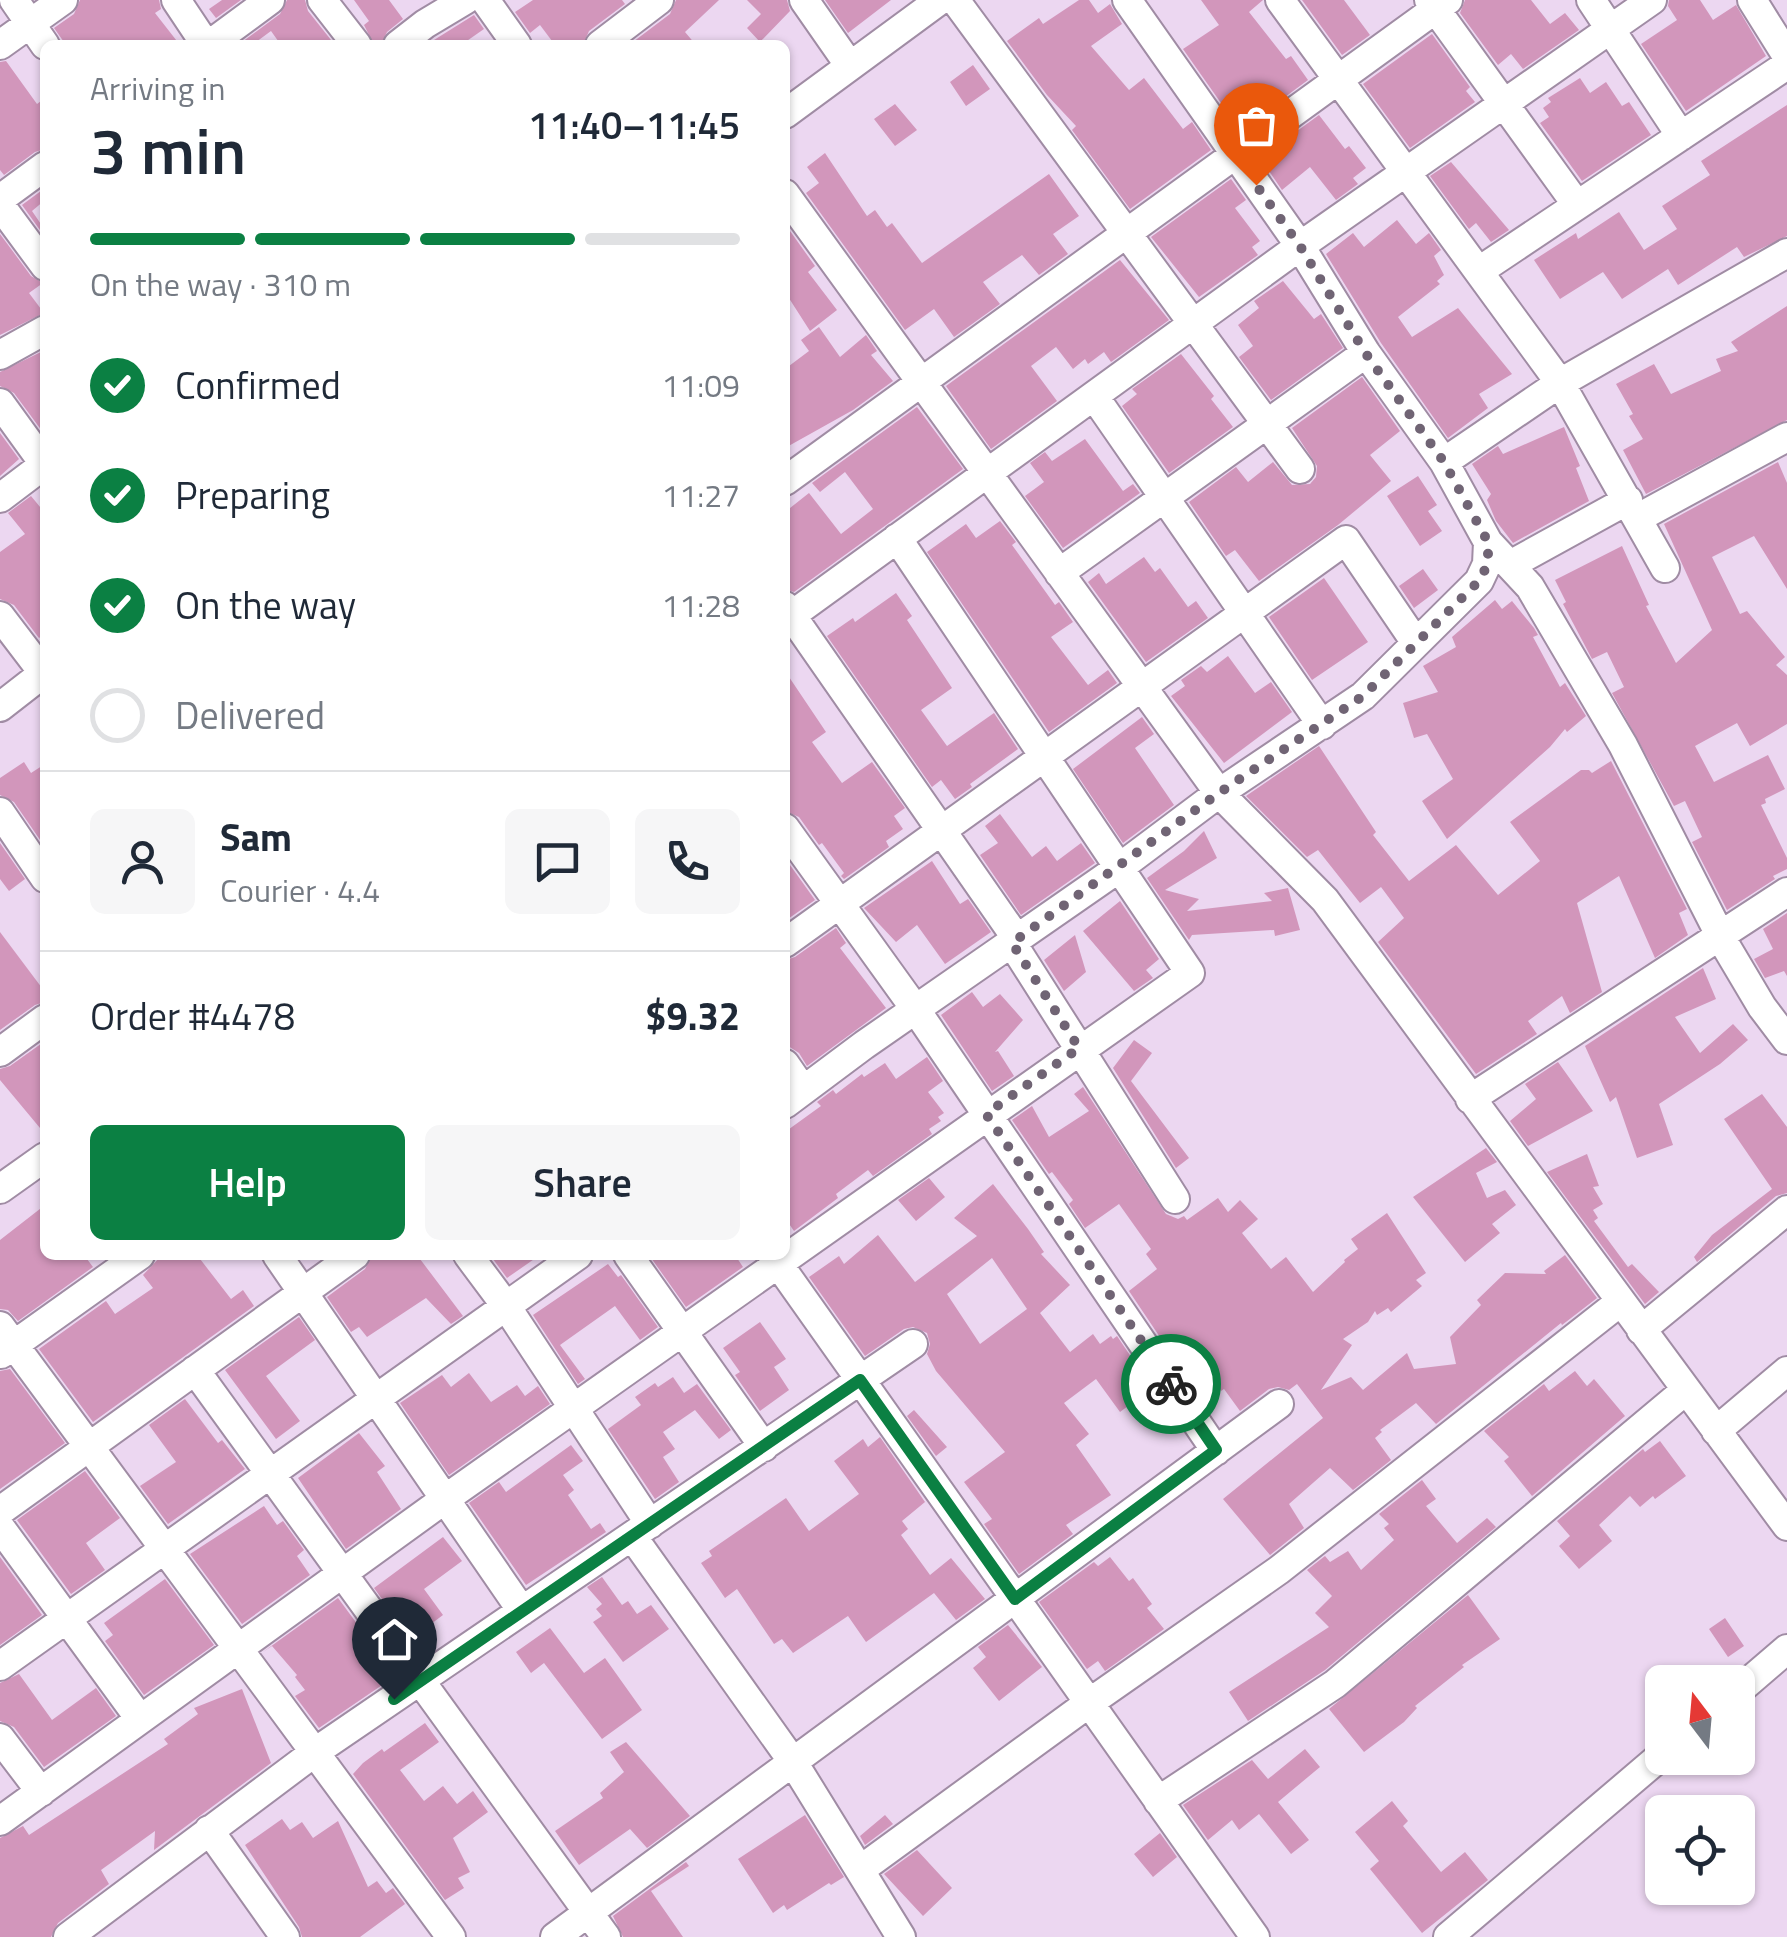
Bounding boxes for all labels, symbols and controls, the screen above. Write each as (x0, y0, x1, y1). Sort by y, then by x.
text: Arriving in (90, 64, 226, 112)
pin (1214, 83, 1299, 186)
text: 11:40–11:45 (528, 96, 740, 154)
icon: bag (1229, 98, 1284, 153)
text: 3 min (90, 100, 246, 199)
text: On the way · 310 m (90, 260, 351, 308)
text: Confirmed (175, 356, 341, 414)
icon: check (90, 358, 145, 413)
text: 11:09 (661, 361, 740, 409)
text: Preparing (175, 466, 330, 524)
icon: check (90, 468, 145, 523)
text: 11:27 (661, 471, 740, 519)
text: On the way (175, 576, 356, 634)
icon: check (90, 578, 145, 633)
text: 11:28 (661, 581, 740, 629)
text: Delivered (175, 686, 325, 744)
text: Sam (220, 808, 292, 866)
button: person (90, 809, 195, 914)
button: chat (505, 809, 610, 914)
button: phone (635, 809, 740, 914)
text: Courier · 4.4 (220, 866, 380, 914)
text: Order #4478 (90, 987, 295, 1045)
text: $9.32 (645, 987, 740, 1045)
button: Help (90, 1125, 405, 1240)
button: Share (425, 1125, 740, 1240)
courier (1121, 1334, 1221, 1434)
icon: bike (1144, 1357, 1199, 1412)
pin (352, 1597, 437, 1700)
icon: home (367, 1612, 422, 1667)
north arrow (1645, 1665, 1755, 1775)
map controls (1645, 1665, 1755, 1905)
button: locate (1645, 1795, 1755, 1905)

